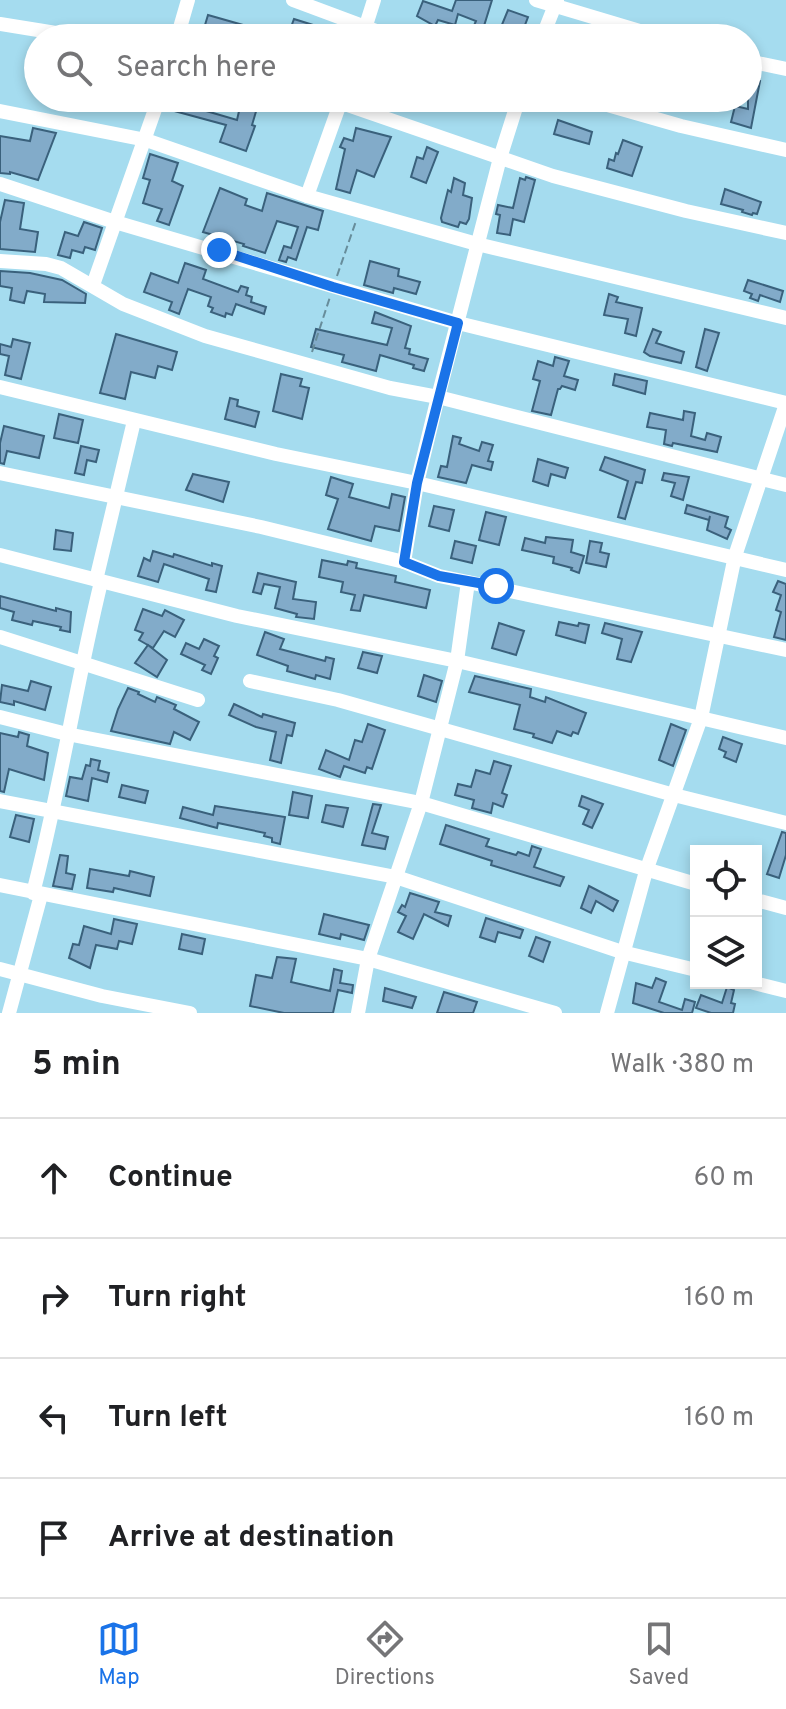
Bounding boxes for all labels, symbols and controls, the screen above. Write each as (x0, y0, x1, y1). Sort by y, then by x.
search box (24, 24, 762, 112)
icon: search (52, 46, 96, 90)
text: Search here (116, 50, 276, 87)
route end (201, 232, 237, 268)
route start (478, 568, 514, 604)
map controls (690, 845, 762, 989)
button: locate (690, 845, 762, 917)
button: layers (690, 917, 762, 989)
text: 5 min (32, 1044, 121, 1087)
text: Walk · 380 m (610, 1049, 754, 1082)
icon: ahead (32, 1156, 76, 1200)
text: Continue (108, 1160, 233, 1197)
text: 60 m (694, 1162, 754, 1195)
icon: right (32, 1276, 76, 1320)
text: Turn right (108, 1280, 246, 1317)
text: 160 m (684, 1282, 754, 1315)
icon: left (32, 1396, 76, 1440)
text: Turn left (108, 1400, 228, 1437)
text: 160 m (684, 1402, 754, 1435)
icon: arrive (32, 1516, 76, 1560)
text: Arrive at destination (108, 1520, 394, 1557)
tab: Map (97, 1617, 141, 1692)
tab: Directions (335, 1617, 435, 1692)
tab: Saved (629, 1617, 689, 1692)

